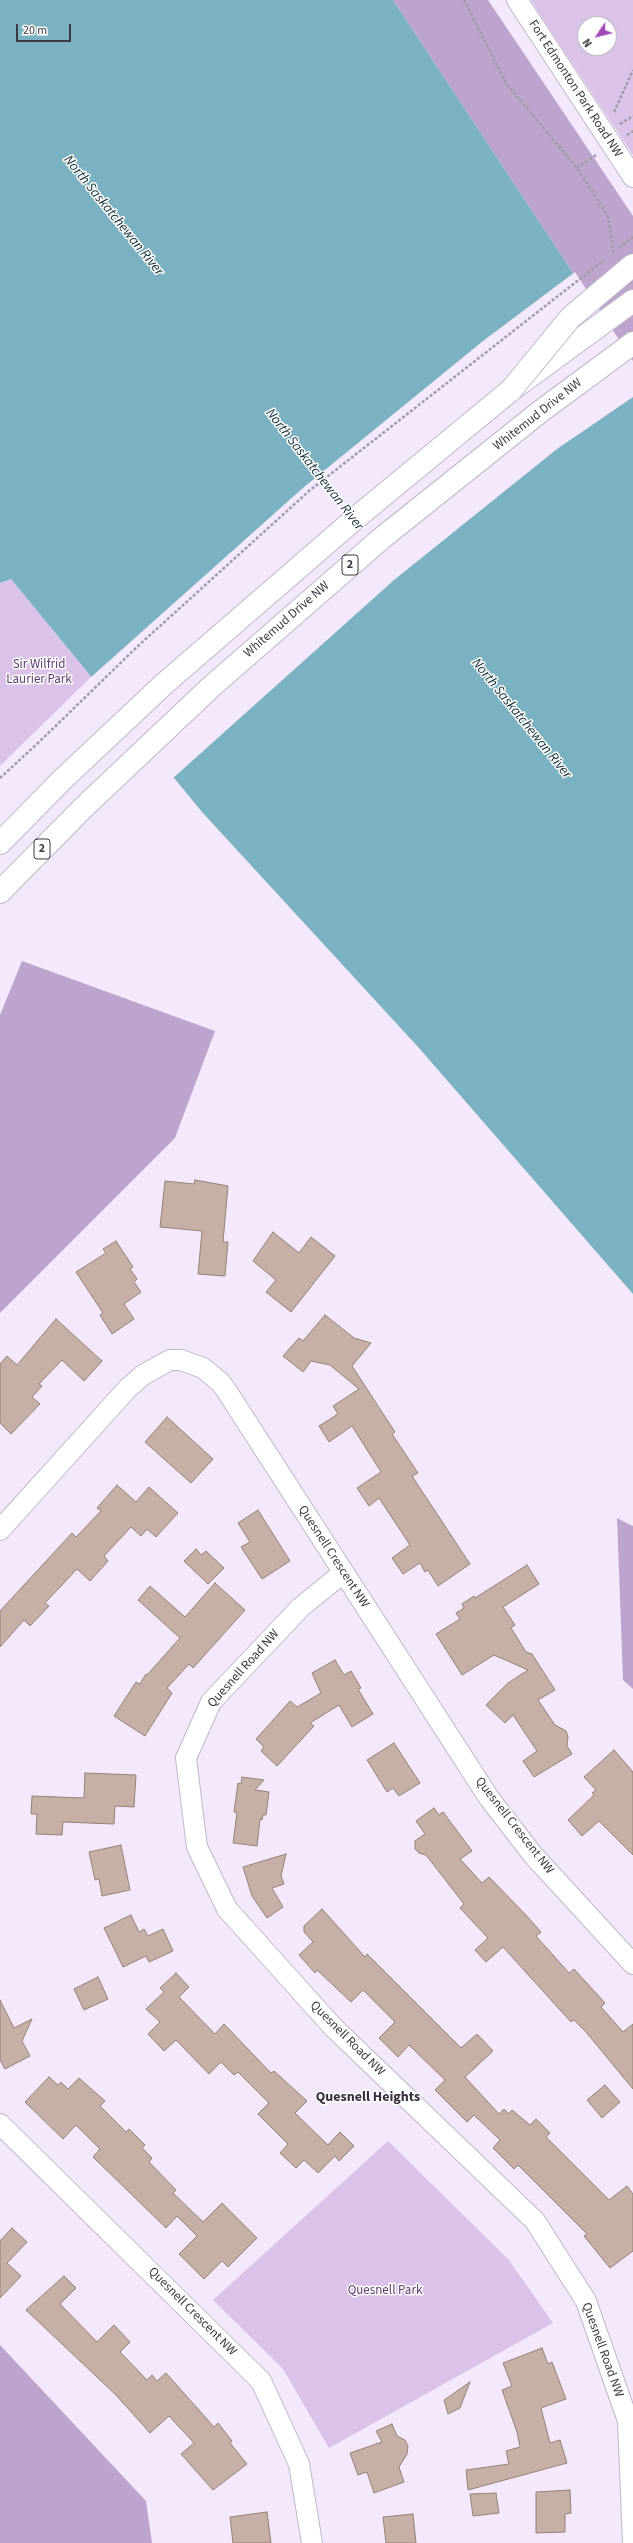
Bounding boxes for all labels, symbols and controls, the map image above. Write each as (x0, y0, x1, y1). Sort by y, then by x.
scale bar (18, 16, 73, 42)
north arrow (577, 16, 617, 56)
street label: Fort Edmonton Park Road NW (525, 17, 625, 161)
text: 20 m (23, 22, 47, 39)
water label: North Saskatchewan River (59, 152, 167, 280)
street label: Whitemud Drive NW (491, 376, 585, 454)
water label: North Saskatchewan River (261, 406, 367, 534)
road number: 2 (342, 555, 358, 575)
street label: Whitemud Drive NW (241, 579, 333, 661)
water label: North Saskatchewan River (467, 655, 575, 783)
park label: Sir Wilfrid Laurier Park (6, 657, 72, 688)
road number: 2 (34, 839, 50, 859)
street label: Quesnell Crescent NW (294, 1503, 372, 1611)
street label: Quesnell Road NW (205, 1627, 283, 1711)
street label: Quesnell Crescent NW (471, 1774, 557, 1878)
street label: Quesnell Road NW (306, 1998, 388, 2080)
district label: Quesnell Heights (316, 2090, 420, 2106)
street label: Quesnell Crescent NW (144, 2264, 240, 2360)
park label: Quesnell Park (348, 2283, 422, 2299)
street label: Quesnell Road NW (578, 2301, 626, 2399)

